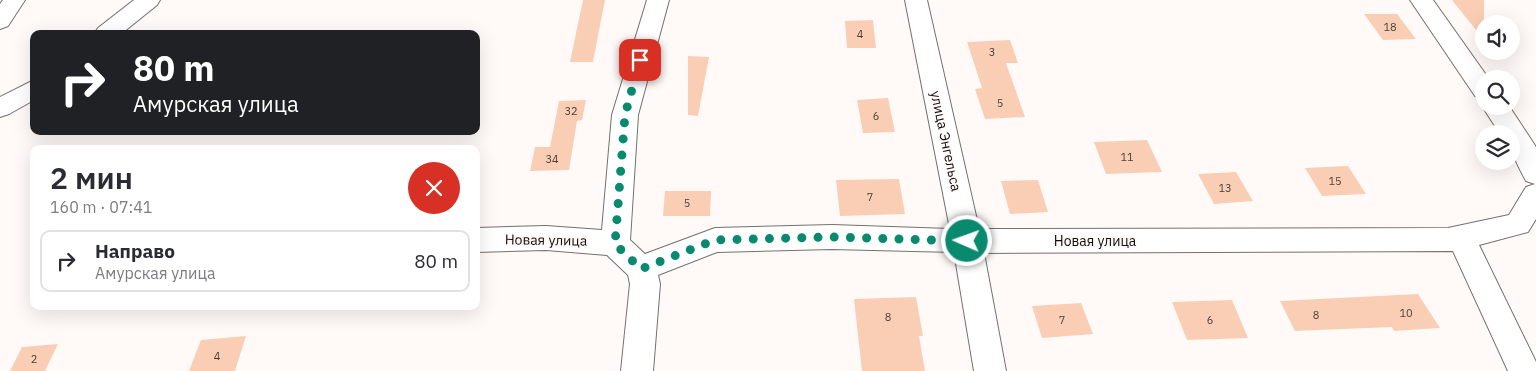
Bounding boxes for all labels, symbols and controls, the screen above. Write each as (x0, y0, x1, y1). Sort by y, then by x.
map controls (1475, 15, 1520, 170)
button: sound (1475, 15, 1520, 60)
house number: 18 (1383, 20, 1397, 34)
house number: 4 (857, 27, 864, 41)
pin (619, 39, 661, 81)
text: 80 m (133, 45, 215, 91)
house number: 3 (989, 45, 995, 59)
icon: arrive (626, 46, 654, 74)
icon: right (50, 50, 115, 115)
button: search (1475, 70, 1520, 115)
text: Амурская улица (133, 89, 299, 118)
street label: улица Энгельса (927, 89, 966, 193)
house number: 5 (997, 96, 1003, 110)
house number: 32 (564, 104, 578, 118)
house number: 6 (873, 109, 879, 123)
button: layers (1475, 125, 1520, 170)
house number: 11 (1120, 150, 1134, 164)
house number: 34 (545, 152, 559, 166)
text: 2 мин (50, 158, 133, 197)
button: close (408, 162, 460, 214)
house number: 15 (1328, 174, 1342, 188)
house number: 13 (1218, 181, 1232, 195)
house number: 7 (867, 190, 873, 204)
house number: 5 (684, 196, 690, 210)
text: 160 m · 07:41 (50, 197, 152, 217)
position arrow (940, 214, 992, 266)
street label: Новая улица (505, 230, 588, 250)
street label: Новая улица (1054, 232, 1137, 250)
text: Направо (95, 239, 175, 263)
icon: right (52, 247, 80, 275)
text: 80 m (414, 249, 458, 273)
text: Амурская улица (95, 263, 216, 283)
house number: 10 (1399, 306, 1413, 320)
house number: 8 (1313, 308, 1319, 322)
house number: 8 (885, 310, 891, 324)
house number: 7 (1059, 313, 1065, 327)
house number: 6 (1207, 313, 1213, 327)
house number: 4 (214, 349, 221, 363)
house number: 2 (31, 352, 37, 366)

